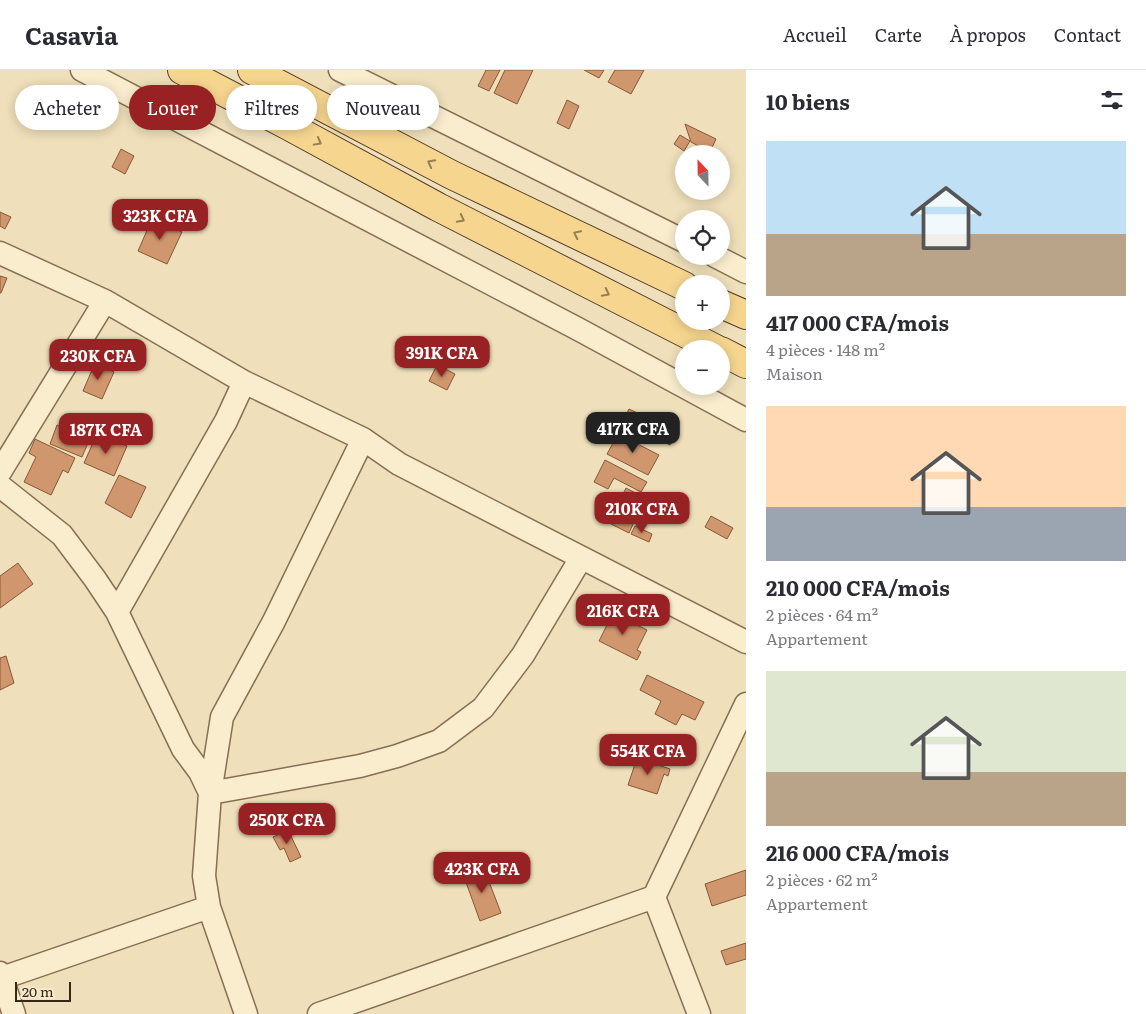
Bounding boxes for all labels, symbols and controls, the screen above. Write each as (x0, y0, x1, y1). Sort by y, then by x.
text: Casavia (25, 17, 118, 52)
text: Accueil (783, 21, 847, 48)
text: Carte (875, 21, 922, 48)
text: À propos (950, 21, 1026, 48)
text: Contact (1054, 21, 1121, 48)
chip: Acheter (15, 85, 119, 130)
chip: Louer (129, 85, 216, 130)
chip: Filtres (226, 85, 317, 130)
chip: Nouveau (327, 85, 439, 130)
text: 10 biens (766, 85, 850, 116)
icon: filters (1098, 86, 1126, 114)
one-way arrow (312, 136, 321, 146)
north arrow (675, 145, 730, 200)
map controls (675, 145, 730, 395)
one-way arrow (427, 159, 436, 169)
icon: home (901, 173, 991, 263)
pin: 323K CFA (108, 198, 212, 241)
text: 323K CFA (123, 203, 197, 227)
button: locate (675, 210, 730, 265)
one-way arrow (456, 213, 465, 223)
one-way arrow (573, 230, 582, 241)
button: + (675, 275, 730, 330)
one-way arrow (600, 287, 609, 297)
text: 417 000 CFA/mois (766, 306, 949, 337)
pin: 391K CFA (390, 336, 494, 378)
text: 4 pièces · 148 m² (766, 337, 885, 361)
pin: 230K CFA (46, 338, 150, 381)
text: 391K CFA (406, 340, 478, 364)
button: − (675, 340, 730, 395)
text: 230K CFA (60, 343, 136, 367)
text: Maison (766, 361, 823, 385)
pin: 187K CFA (54, 412, 158, 455)
pin: 417K CFA (581, 412, 685, 454)
text: 417K CFA (597, 416, 669, 440)
text: 187K CFA (70, 417, 142, 441)
icon: home (901, 438, 991, 528)
pin: 210K CFA (590, 492, 694, 534)
text: 210K CFA (606, 496, 679, 520)
text: 210 000 CFA/mois (766, 571, 950, 602)
pin: 216K CFA (571, 594, 675, 636)
text: 216K CFA (587, 598, 659, 622)
text: 2 pièces · 64 m² (766, 602, 878, 626)
text: Appartement (766, 626, 868, 650)
icon: home (901, 703, 991, 793)
pin: 554K CFA (596, 734, 700, 776)
text: 554K CFA (611, 738, 685, 762)
pin: 250K CFA (235, 802, 339, 845)
text: 250K CFA (249, 807, 325, 831)
text: 216 000 CFA/mois (766, 836, 949, 867)
pin: 423K CFA (430, 852, 534, 894)
text: 423K CFA (444, 856, 520, 880)
text: 2 pièces · 62 m² (766, 867, 878, 891)
text: Appartement (766, 891, 868, 915)
scale bar (15, 979, 71, 1002)
text: 20 m (22, 981, 54, 1001)

